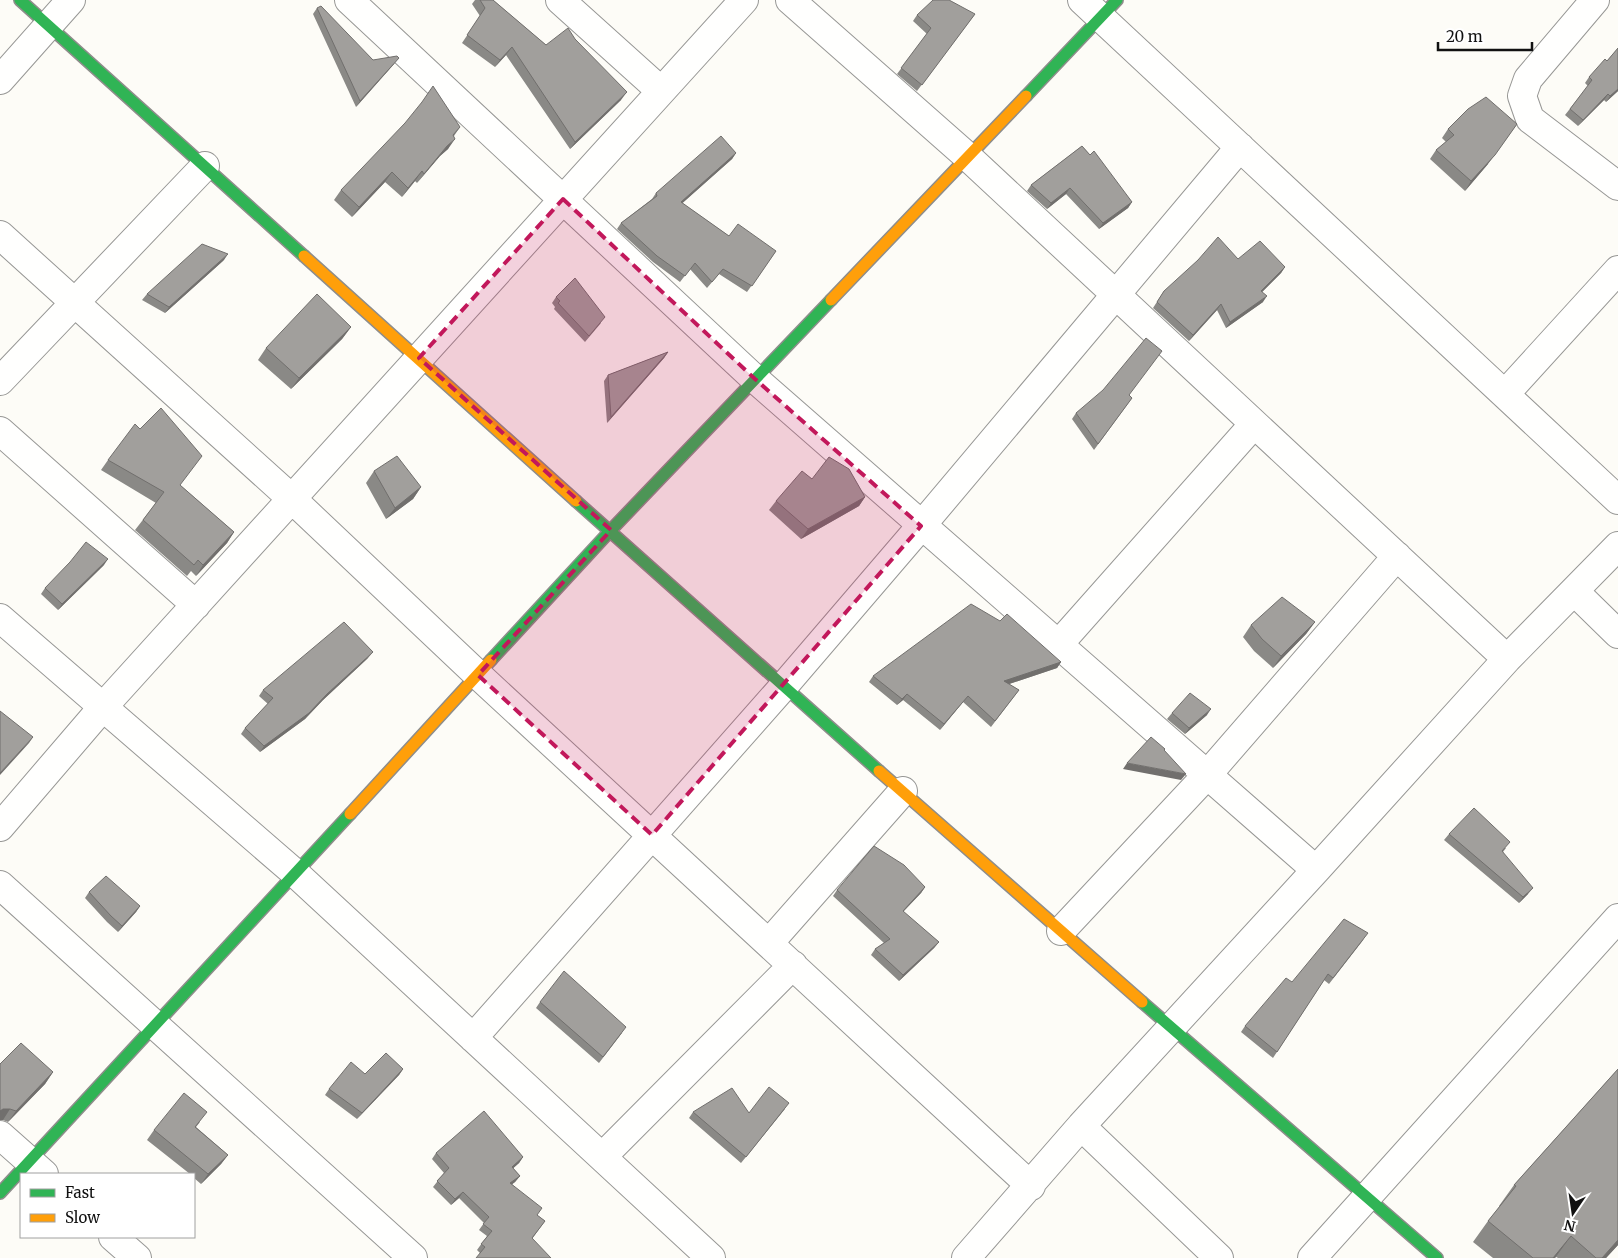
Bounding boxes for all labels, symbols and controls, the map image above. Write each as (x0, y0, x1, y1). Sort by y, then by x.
scale bar (1438, 20, 1532, 52)
text: 20 m (1446, 27, 1483, 46)
legend (20, 1173, 195, 1238)
text: Fast (65, 1183, 95, 1202)
north arrow (1548, 1188, 1598, 1238)
text: Slow (65, 1208, 100, 1227)
text: N (1563, 1216, 1577, 1236)

